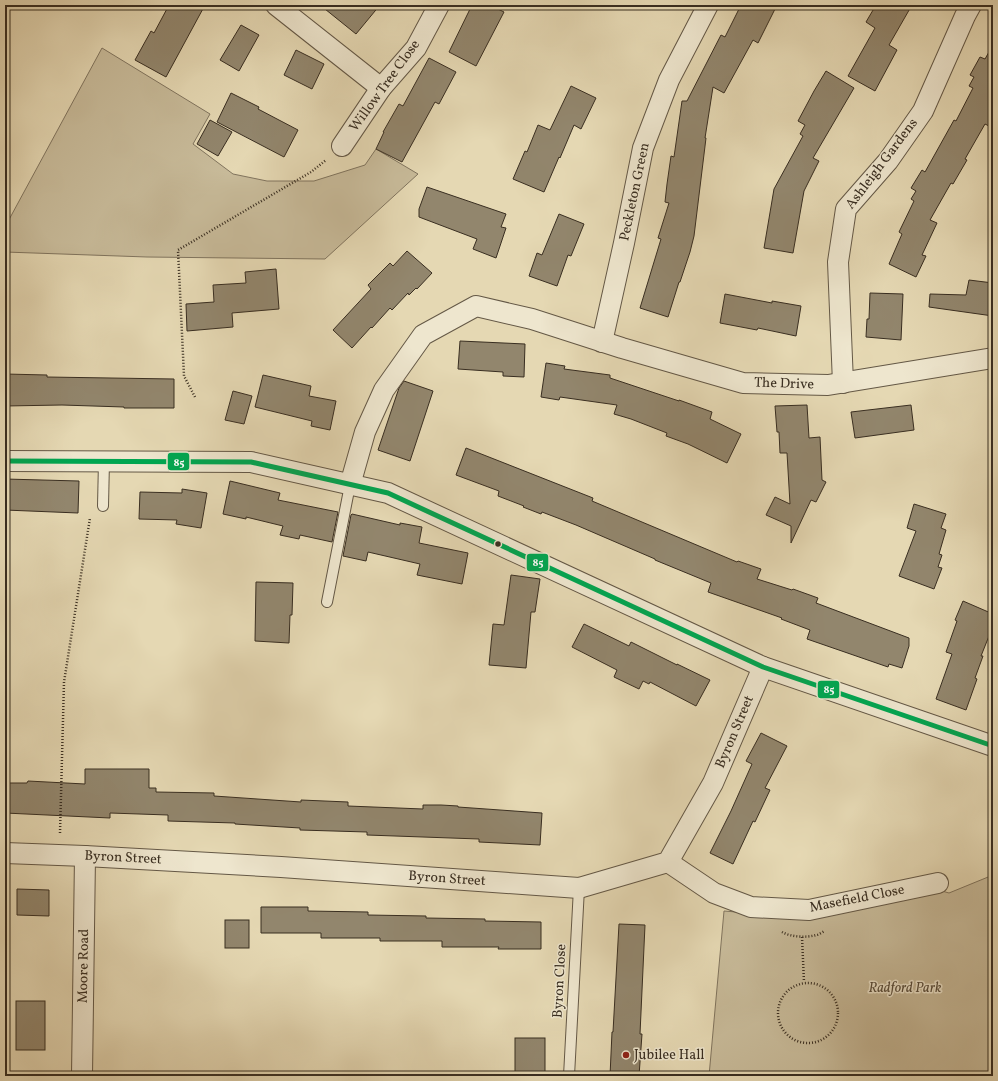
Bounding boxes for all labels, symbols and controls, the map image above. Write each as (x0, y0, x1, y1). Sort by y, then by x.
street label: Willow Tree Close (345, 36, 425, 136)
street label: Ashleigh Gardens (841, 115, 923, 213)
street label: Peckleton Green (615, 141, 655, 243)
street label: The Drive (754, 373, 815, 395)
line badge: 85 (167, 452, 190, 471)
text: 85 (173, 456, 185, 471)
unlabelled marker (493, 539, 503, 549)
line badge: 85 (526, 553, 549, 572)
text: 85 (532, 556, 544, 571)
line badge: 85 (817, 680, 840, 699)
text: 85 (823, 683, 835, 698)
street label: Byron Street (711, 693, 759, 771)
street label: Byron Street (84, 846, 162, 870)
street label: Byron Street (408, 867, 486, 891)
street label: Masefield Close (808, 880, 906, 918)
street label: Moore Road (74, 928, 94, 1003)
street label: Byron Close (549, 943, 571, 1019)
park label: Radford Park (869, 979, 942, 998)
place label: Jubilee Hall (634, 1046, 705, 1065)
marker: Jubilee Hall (621, 1050, 631, 1060)

